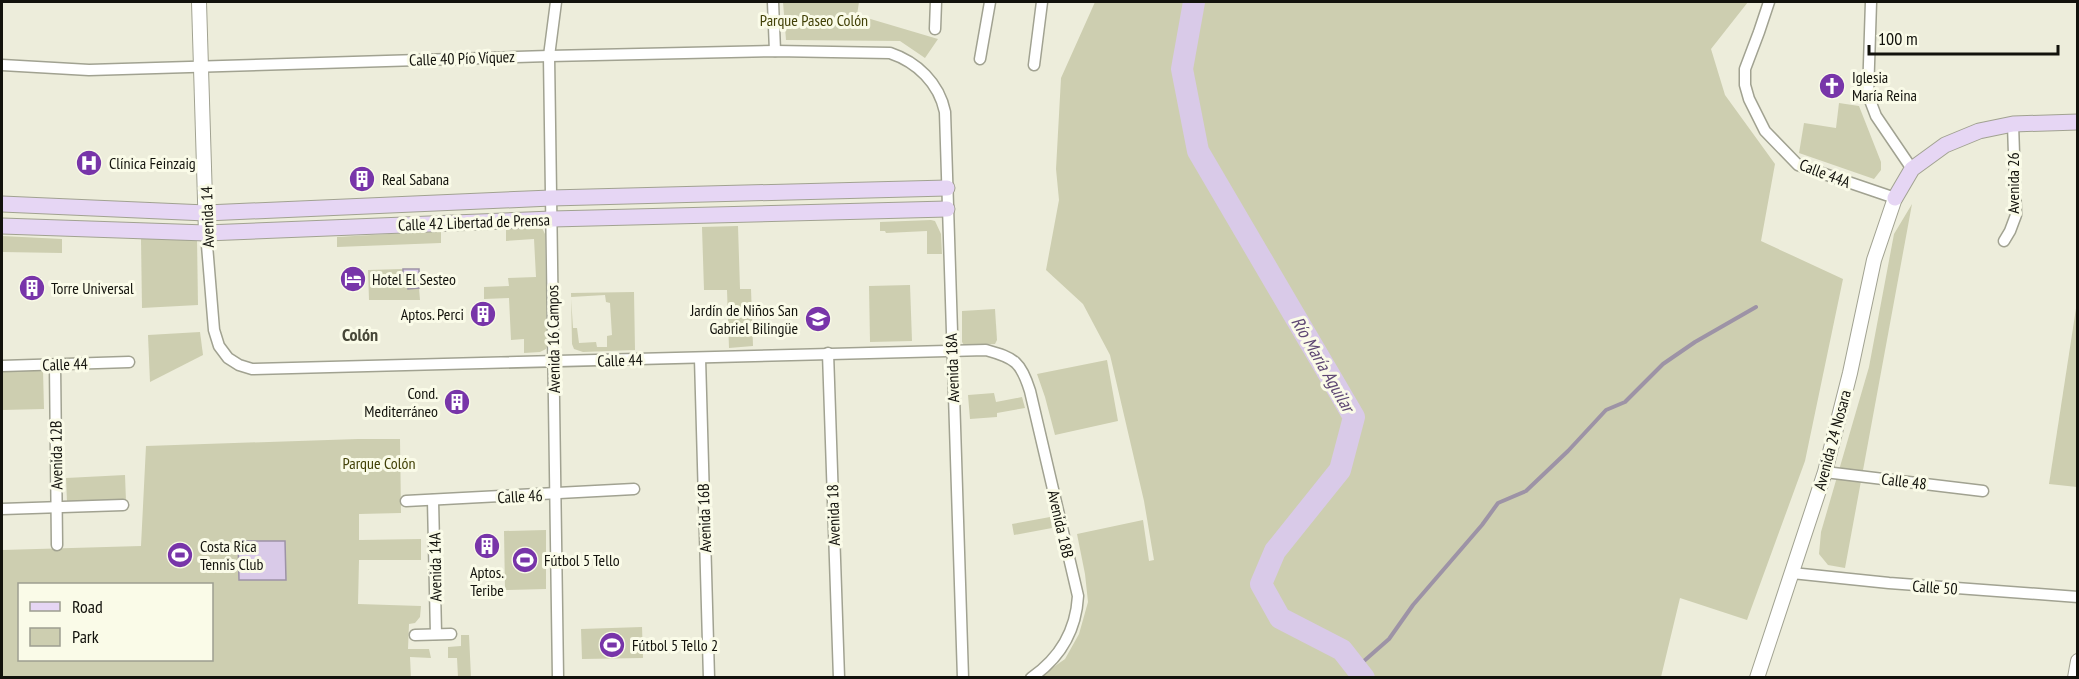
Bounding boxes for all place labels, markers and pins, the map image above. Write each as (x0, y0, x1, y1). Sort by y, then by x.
place label: Iglesia María Reina (1852, 67, 1917, 105)
church icon: Iglesia María Reina (1817, 71, 1847, 101)
hospital icon: Clínica Feinzaig (74, 148, 104, 178)
place label: Clínica Feinzaig (109, 153, 196, 173)
building icon: Real Sabana (347, 164, 377, 194)
place label: Real Sabana (382, 169, 449, 189)
hotel icon: Hotel El Sesteo (338, 264, 368, 294)
place label: Hotel El Sesteo (372, 269, 456, 289)
building icon: Torre Universal (17, 273, 47, 303)
place label: Torre Universal (51, 278, 134, 298)
building icon: Aptos. Perci (468, 299, 498, 329)
place label: Jardín de Niños San Gabriel Bilingüe (690, 300, 798, 338)
place label: Aptos. Perci (401, 304, 464, 324)
school or university icon: Jardín de Niños San Gabriel Bilingüe (803, 304, 833, 334)
place label: Cond. Mediterráneo (364, 383, 438, 421)
building icon: Cond. Mediterráneo (442, 387, 472, 417)
building icon: Aptos. Teribe (472, 531, 502, 561)
place label: Costa Rica Tennis Club (200, 536, 263, 574)
sports icon: Costa Rica Tennis Club (165, 540, 195, 570)
sports icon: Fútbol 5 Tello (510, 545, 540, 575)
place label: Fútbol 5 Tello (544, 550, 620, 570)
place label: Aptos. Teribe (470, 562, 504, 600)
sports icon: Fútbol 5 Tello 2 (597, 630, 627, 660)
place label: Fútbol 5 Tello 2 (632, 635, 718, 655)

